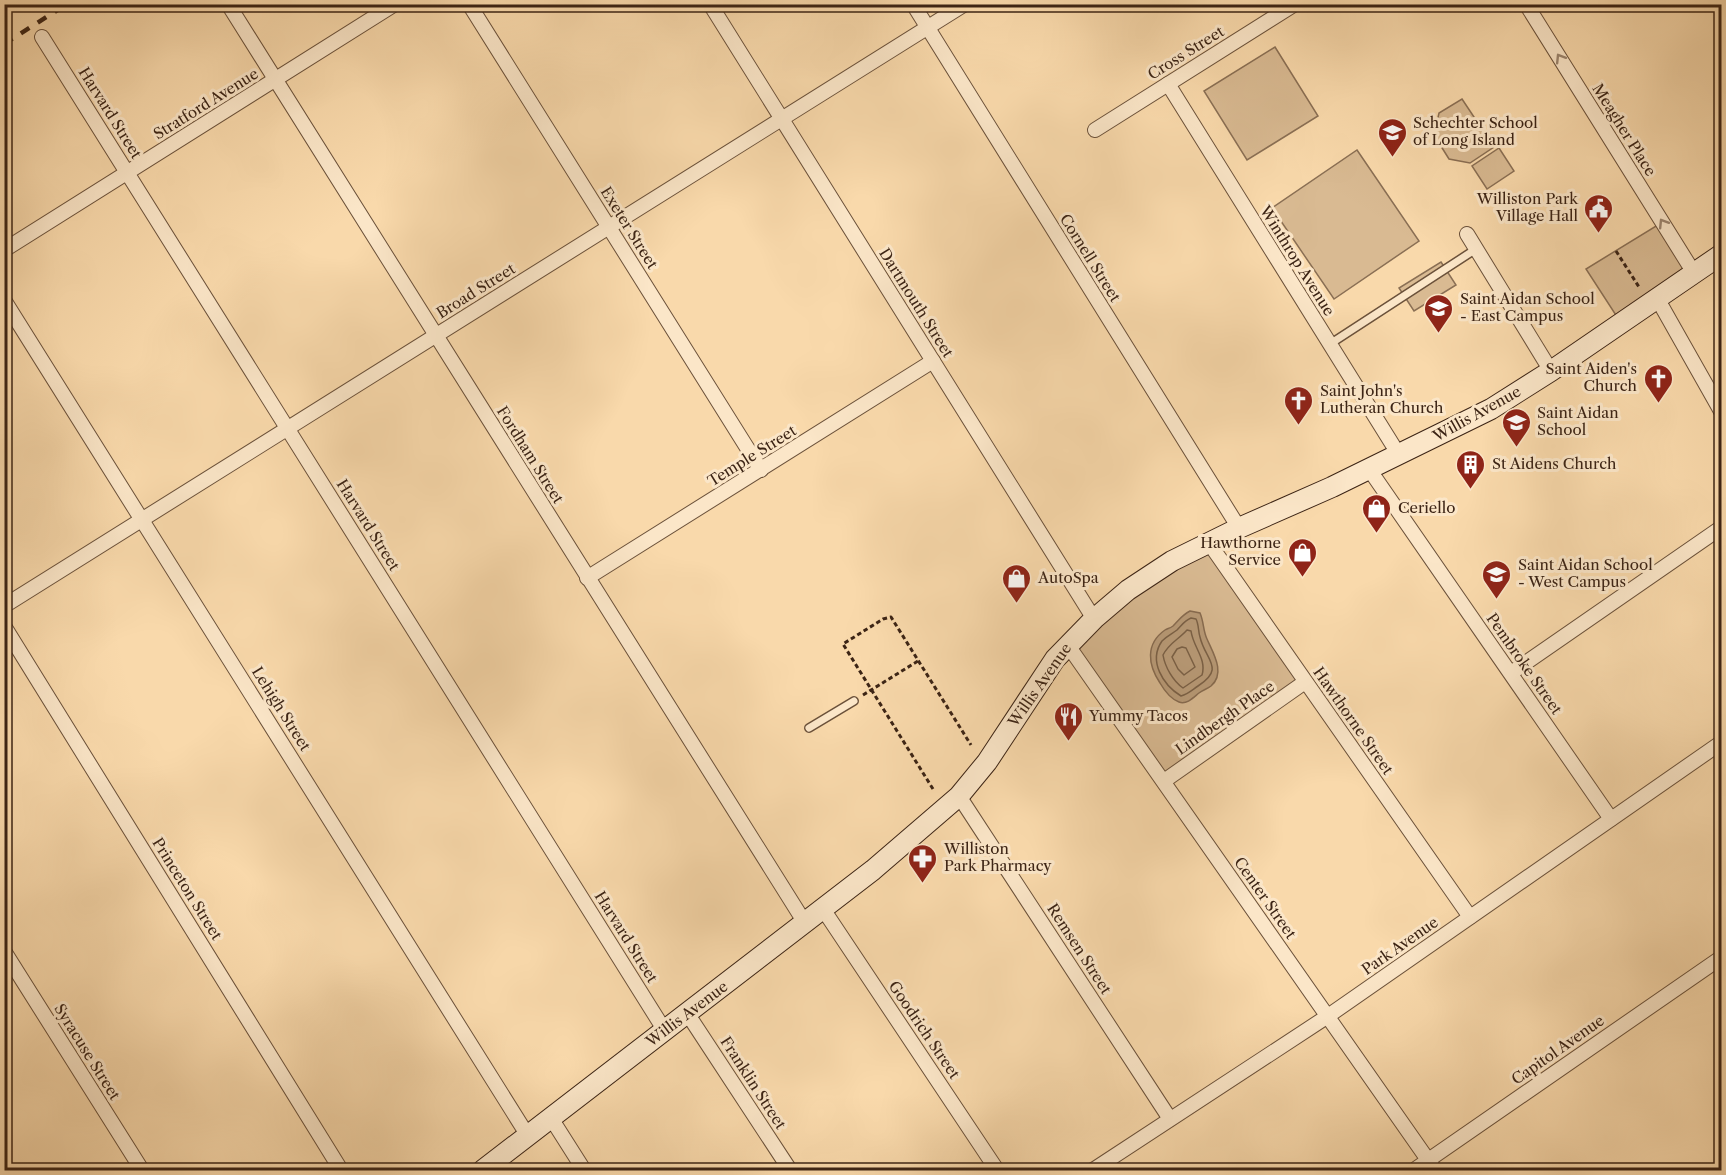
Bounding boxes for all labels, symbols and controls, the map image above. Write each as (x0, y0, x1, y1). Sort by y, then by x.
street label: Cross Street (1144, 21, 1228, 84)
one-way arrow (1555, 54, 1567, 64)
street label: Harvard Street (75, 63, 146, 163)
street label: Stratford Avenue (150, 64, 262, 143)
street label: Meagher Place (1588, 80, 1660, 179)
place label: Schechter School of Long Island (1413, 113, 1538, 149)
school or university icon: Schechter School of Long Island (1376, 116, 1408, 158)
street label: Exeter Street (597, 183, 663, 273)
place label: Williston Park Village Hall (1476, 189, 1579, 225)
public building icon: Williston Park Village Hall (1583, 192, 1615, 234)
street label: Winthrop Avenue (1255, 201, 1339, 319)
street label: Cornell Street (1056, 210, 1125, 306)
one-way arrow (1659, 219, 1670, 230)
street label: Dartmouth Street (875, 245, 958, 361)
street label: Broad Street (433, 258, 519, 322)
place label: Saint Aidan School - East Campus (1460, 289, 1595, 325)
school or university icon: Saint Aidan School - East Campus (1423, 292, 1455, 334)
place label: Saint Aiden's Church (1545, 359, 1638, 395)
church icon: Saint Aiden's Church (1642, 362, 1674, 404)
place label: Saint John's Lutheran Church (1320, 381, 1444, 417)
street label: Willis Avenue (1429, 382, 1524, 446)
church icon: Saint John's Lutheran Church (1283, 384, 1315, 426)
street label: Fordham Street (493, 402, 568, 508)
place label: Saint Aidan School (1537, 403, 1619, 439)
school or university icon: Saint Aidan School (1500, 406, 1532, 448)
street label: Temple Street (704, 420, 800, 490)
building icon: St Aidens Church (1455, 448, 1487, 490)
place label: St Aidens Church (1492, 454, 1617, 473)
street label: Harvard Street (333, 475, 404, 575)
shop icon: Ceriello (1361, 492, 1393, 534)
place label: Ceriello (1398, 498, 1455, 517)
place label: Hawthorne Service (1200, 533, 1281, 569)
shop icon: Hawthorne Service (1286, 536, 1318, 578)
place label: Saint Aidan School - West Campus (1518, 555, 1653, 591)
school or university icon: Saint Aidan School - West Campus (1481, 558, 1513, 600)
shop icon: AutoSpa (1001, 562, 1033, 604)
place label: AutoSpa (1037, 568, 1099, 587)
street label: Pembroke Street (1482, 609, 1567, 719)
street label: Willis Avenue (1003, 639, 1075, 731)
street label: Lehigh Street (248, 663, 315, 755)
street label: Hawthorne Street (1309, 663, 1398, 779)
street label: Lindbergh Place (1172, 676, 1278, 759)
restaurant icon: Yummy Tacos (1052, 700, 1084, 742)
place label: Yummy Tacos (1088, 706, 1188, 725)
street label: Princeton Street (148, 834, 227, 944)
place label: Williston Park Pharmacy (943, 839, 1052, 875)
pharmacy icon: Williston Park Pharmacy (907, 842, 939, 884)
street label: Center Street (1230, 853, 1301, 943)
street label: Harvard Street (591, 887, 662, 987)
street label: Remsen Street (1043, 900, 1116, 998)
street label: Park Avenue (1358, 912, 1442, 979)
street label: Willis Avenue (641, 977, 731, 1051)
street label: Goodrich Street (885, 977, 965, 1083)
street label: Syracuse Street (50, 1000, 125, 1104)
street label: Capitol Avenue (1508, 1011, 1608, 1089)
street label: Franklin Street (716, 1033, 791, 1133)

